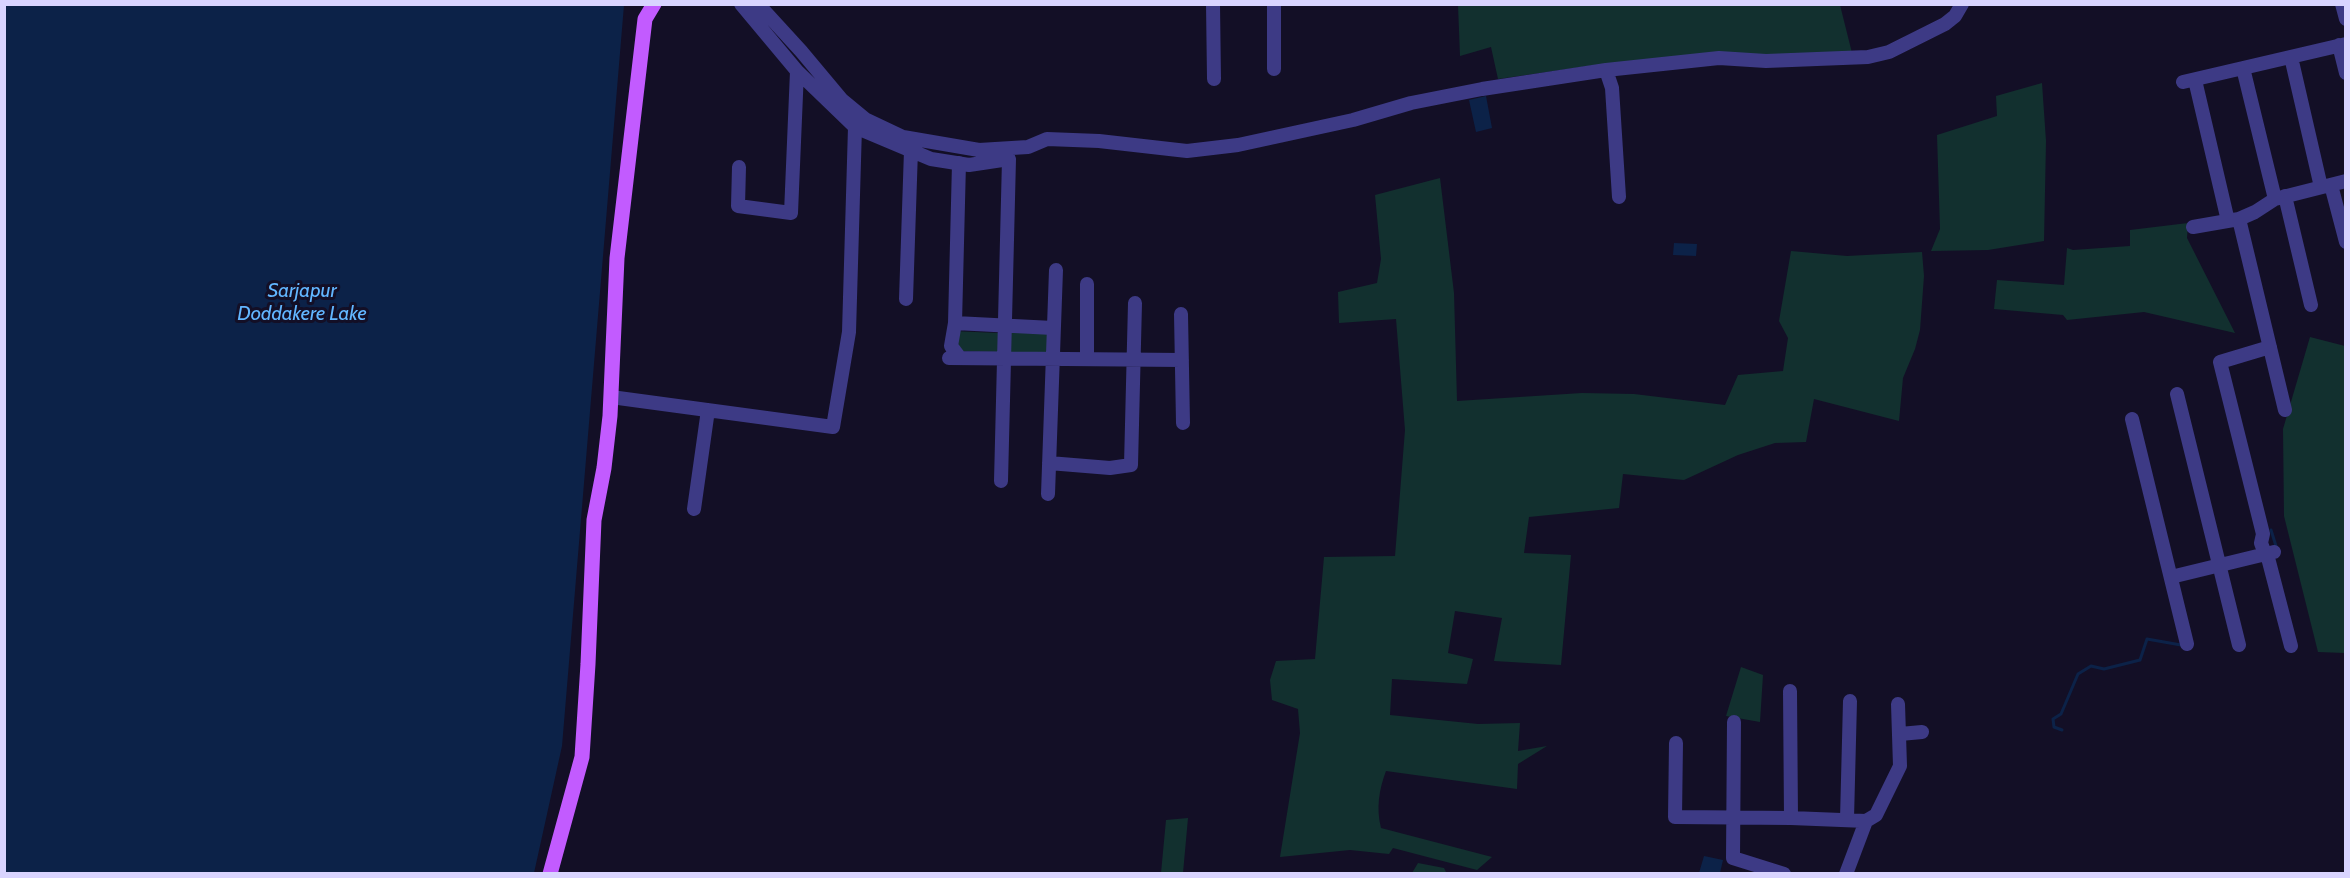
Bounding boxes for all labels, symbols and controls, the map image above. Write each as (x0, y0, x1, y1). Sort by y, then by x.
water label: Sarjapur Doddakere Lake (237, 279, 367, 326)

